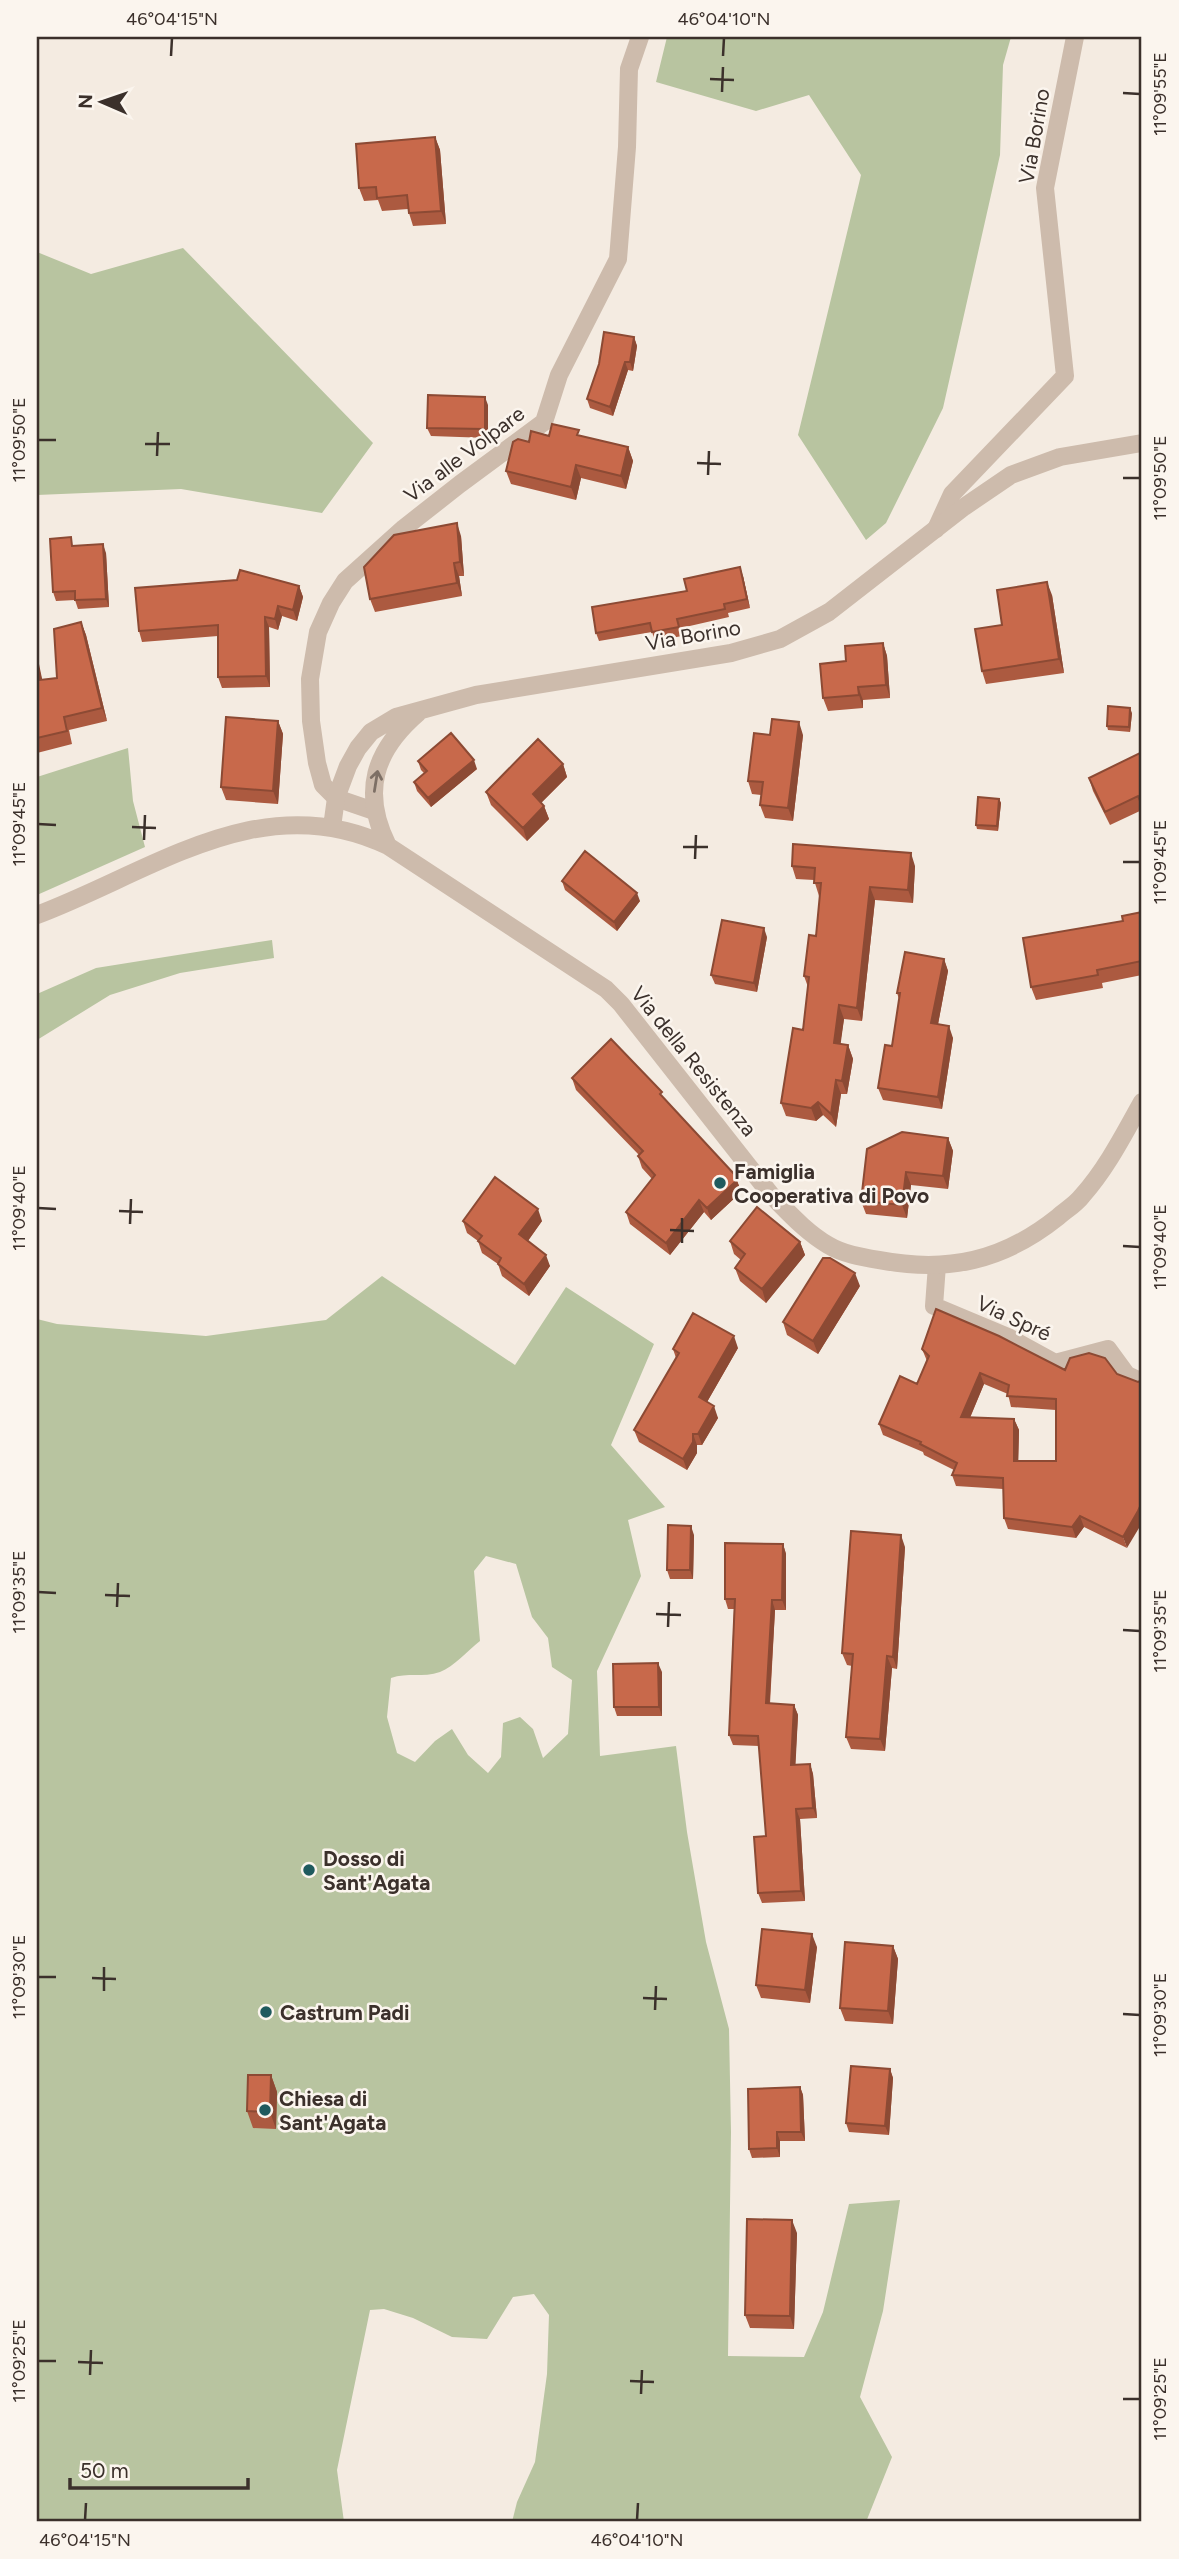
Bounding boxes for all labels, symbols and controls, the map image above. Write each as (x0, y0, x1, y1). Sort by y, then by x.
text: 46°04'15"N (126, 8, 218, 30)
text: 46°04'10"N (678, 8, 771, 30)
text: 11°09'55"E (1149, 52, 1171, 136)
north arrow (66, 66, 136, 136)
street label: Via Borino (1013, 86, 1055, 186)
text: N (74, 94, 97, 109)
text: 11°09'50"E (8, 397, 30, 483)
street label: Via alle Volpare (399, 401, 529, 507)
text: 11°09'50"E (1149, 435, 1171, 521)
street label: Via Borino (643, 614, 743, 656)
one-way arrow (370, 770, 383, 792)
text: 11°09'45"E (8, 782, 30, 866)
text: 11°09'45"E (1149, 820, 1171, 904)
street label: Via della Resistenza (626, 981, 762, 1141)
place label: Famiglia Cooperativa di Povo (734, 1159, 929, 1208)
text: 11°09'40"E (8, 1165, 30, 1251)
marker: Famiglia Cooperativa di Povo (712, 1175, 728, 1191)
text: 11°09'40"E (1149, 1204, 1171, 1290)
street label: Via Spré (973, 1290, 1055, 1346)
text: 11°09'35"E (8, 1550, 30, 1634)
text: 11°09'35"E (1149, 1589, 1171, 1673)
place label: Dosso di Sant'Agata (323, 1846, 430, 1895)
marker: Dosso di Sant'Agata (301, 1862, 317, 1878)
text: 11°09'30"E (8, 1935, 30, 2019)
text: 11°09'30"E (1149, 1973, 1171, 2057)
place label: Castrum Padi (280, 2000, 410, 2025)
marker: Castrum Padi (258, 2004, 274, 2020)
place label: Chiesa di Sant'Agata (279, 2086, 386, 2135)
marker: Chiesa di Sant'Agata (257, 2102, 273, 2118)
text: 11°09'25"E (8, 2319, 30, 2403)
text: 11°09'25"E (1149, 2357, 1171, 2441)
scale bar (70, 2447, 248, 2491)
text: 50 m (80, 2458, 129, 2483)
text: 46°04'15"N (39, 2529, 131, 2551)
text: 46°04'10"N (591, 2529, 684, 2551)

